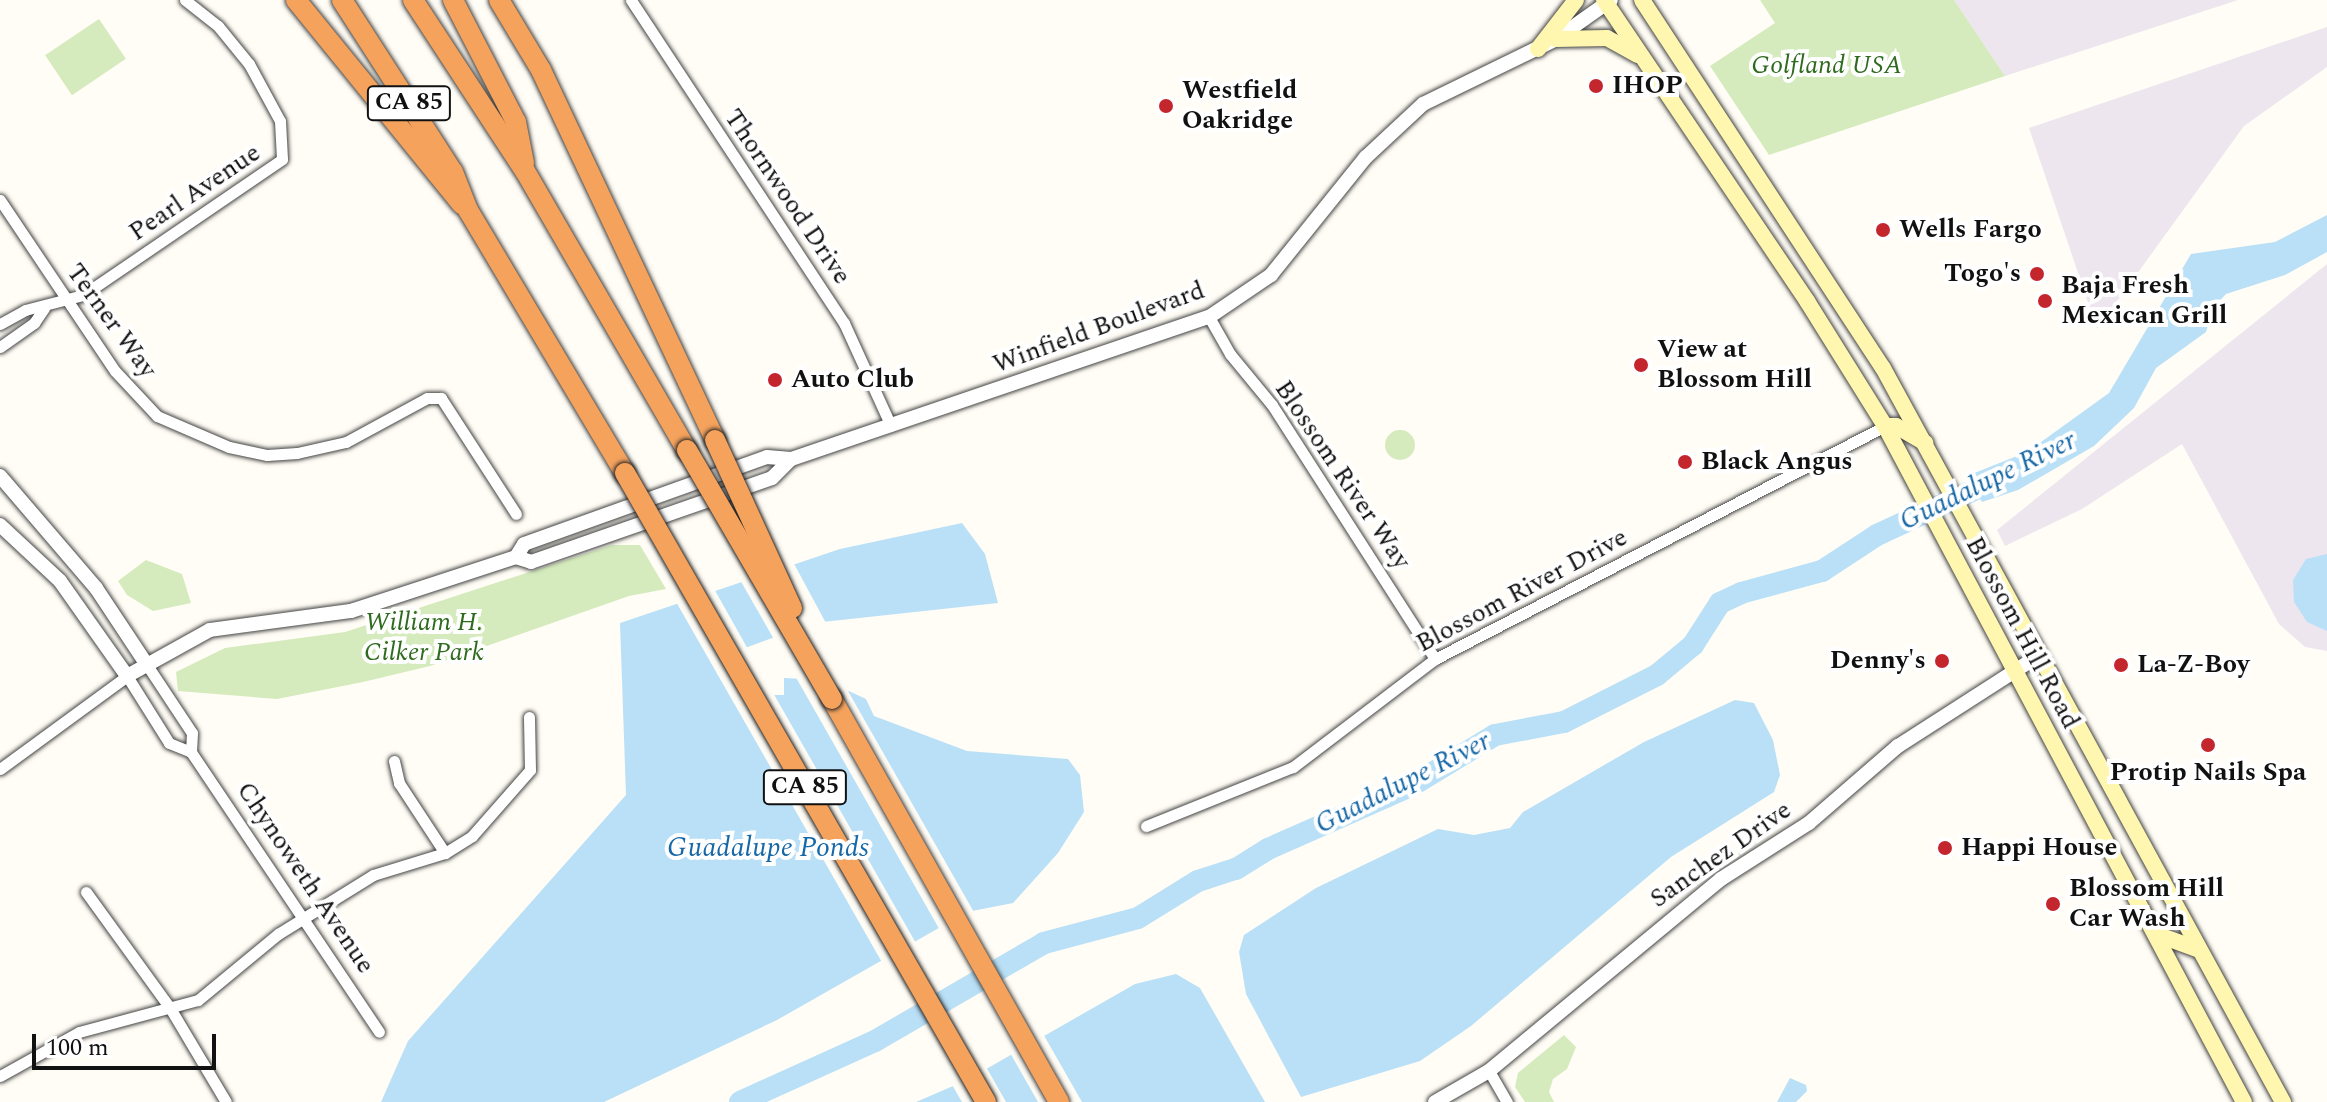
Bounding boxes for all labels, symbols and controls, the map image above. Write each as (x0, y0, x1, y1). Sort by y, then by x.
park label: Golfland USA (1751, 50, 1903, 82)
place label: IHOP (1612, 70, 1683, 102)
place label: Westfield Oakridge (1182, 75, 1297, 136)
marker: IHOP (1587, 77, 1605, 95)
road number: CA 85 (365, 83, 453, 123)
marker: Westfield Oakridge (1157, 97, 1175, 115)
street label: Thornwood Drive (717, 104, 857, 290)
street label: Pearl Avenue (123, 138, 267, 248)
place label: Wells Fargo (1899, 214, 2042, 246)
marker: Wells Fargo (1874, 221, 1892, 239)
street label: Terner Way (59, 258, 163, 384)
place label: Togo's (1944, 258, 2021, 290)
marker: Togo's (2028, 265, 2046, 283)
place label: Baja Fresh Mexican Grill (2061, 270, 2227, 332)
street label: Winfield Boulevard (989, 275, 1209, 381)
marker: Baja Fresh Mexican Grill (2036, 292, 2054, 310)
place label: View at Blossom Hill (1657, 334, 1812, 396)
marker: View at Blossom Hill (1632, 356, 1650, 374)
place label: Auto Club (791, 364, 914, 396)
marker: Auto Club (766, 371, 784, 389)
street label: Blossom River Way (1267, 375, 1417, 575)
water label: Guadalupe River (1894, 424, 2082, 538)
place label: Black Angus (1701, 446, 1853, 478)
marker: Black Angus (1676, 453, 1694, 471)
street label: Blossom River Drive (1411, 522, 1633, 660)
street label: Blossom Hill Road (1958, 532, 2086, 734)
park label: William H. Cilker Park (364, 607, 484, 668)
place label: Denny's (1830, 645, 1926, 677)
place label: La-Z-Boy (2137, 649, 2249, 681)
marker: Denny's (1933, 652, 1951, 670)
marker: La-Z-Boy (2112, 656, 2130, 674)
water label: Guadalupe River (1310, 724, 1496, 842)
marker: Protip Nails Spa (2199, 736, 2217, 754)
place label: Protip Nails Spa (2110, 757, 2306, 789)
road number: CA 85 (761, 767, 849, 807)
street label: Chynoweth Avenue (229, 776, 381, 980)
street label: Sanchez Drive (1644, 795, 1798, 915)
water label: Guadalupe Ponds (667, 831, 869, 865)
place label: Happi House (1961, 832, 2117, 864)
marker: Happi House (1936, 839, 1954, 857)
place label: Blossom Hill Car Wash (2069, 873, 2224, 934)
marker: Blossom Hill Car Wash (2044, 895, 2062, 913)
scale bar (36, 1018, 220, 1068)
text: 100 m (46, 1030, 109, 1066)

